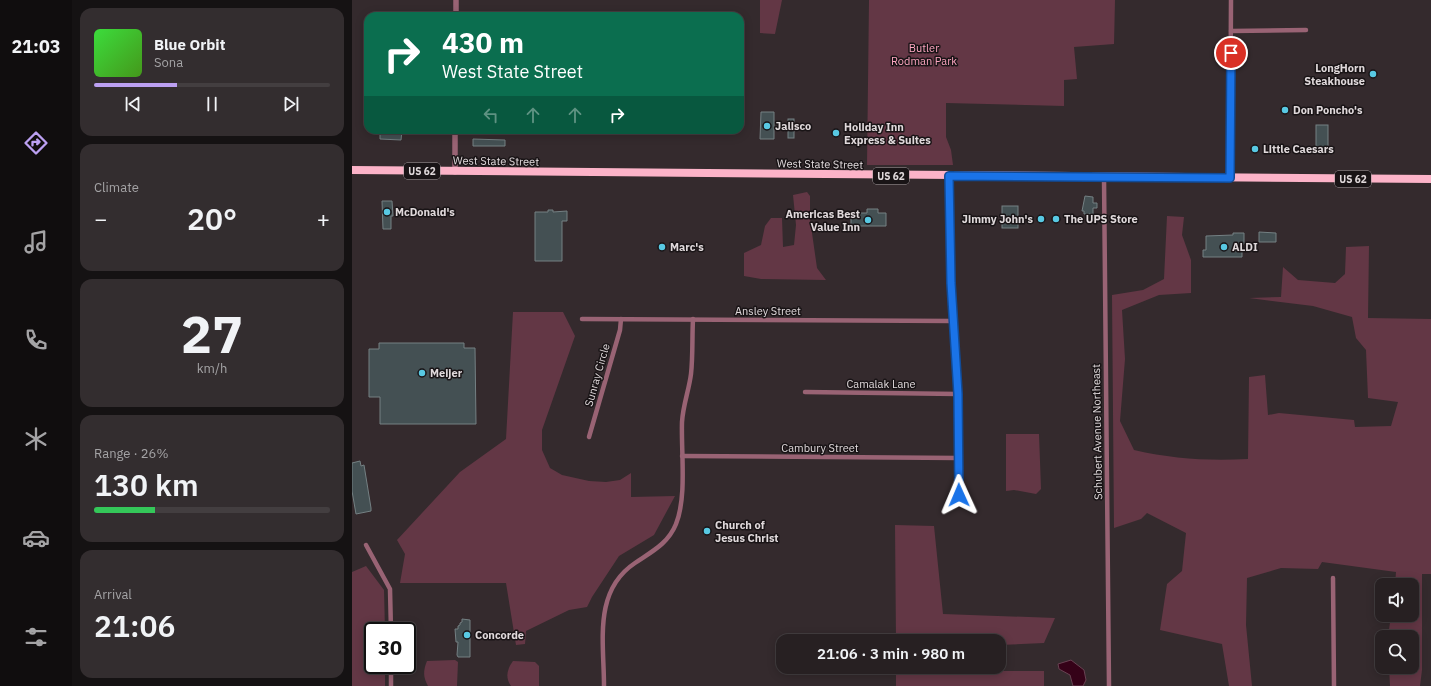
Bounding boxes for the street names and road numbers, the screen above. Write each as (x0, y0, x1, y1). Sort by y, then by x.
street label: West State Street (453, 153, 539, 169)
street label: West State Street (777, 156, 863, 172)
road number: US 62 (404, 163, 440, 179)
road number: US 62 (873, 168, 909, 184)
road number: US 62 (1335, 171, 1371, 187)
street label: Ansley Street (735, 304, 801, 318)
street label: Sunray Circle (581, 342, 613, 408)
street label: Schubert Avenue Northeast (1089, 364, 1105, 500)
street label: Camalak Lane (846, 377, 916, 391)
street label: Cambury Street (781, 441, 859, 455)

